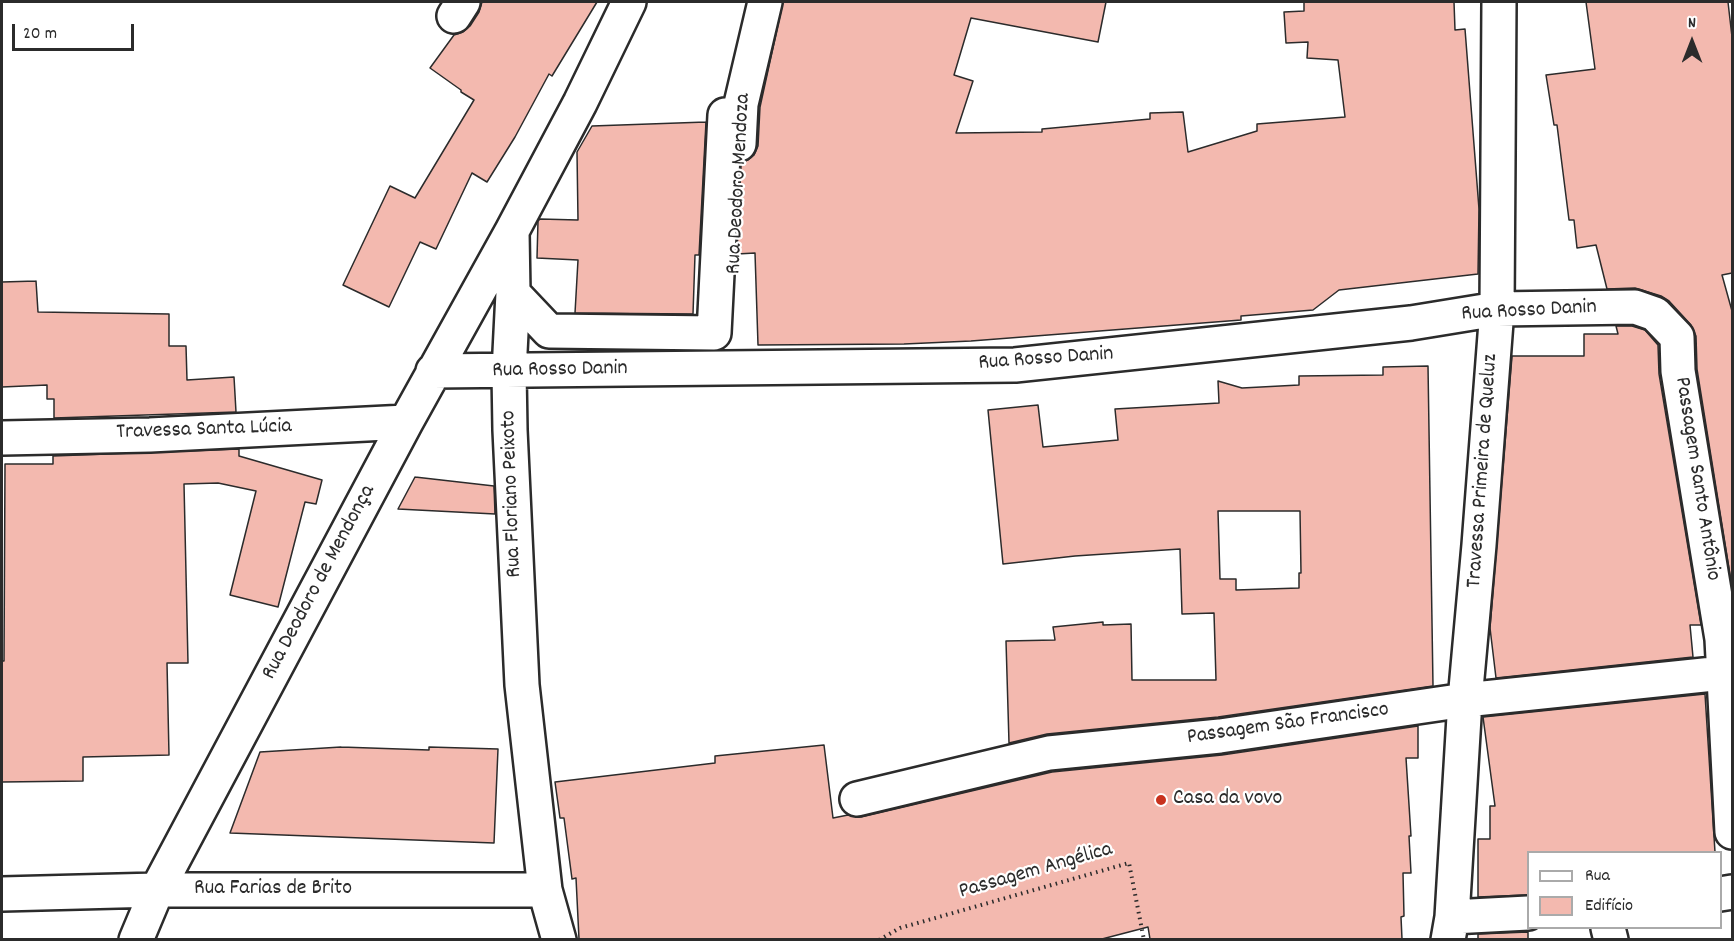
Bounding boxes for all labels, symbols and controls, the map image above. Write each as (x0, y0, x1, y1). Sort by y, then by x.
scale bar (15, 12, 136, 50)
north arrow (1662, 12, 1722, 72)
text: N (1688, 12, 1696, 35)
text: 20 m (23, 22, 57, 47)
street label: Rua Deodoro Mendoza (722, 93, 758, 275)
street label: Rua Rosso Danin (1461, 295, 1597, 329)
street label: Rua Rosso Danin (978, 342, 1114, 378)
street label: Travessa Primeira de Queluz (1463, 353, 1505, 589)
street label: Rua Rosso Danin (492, 357, 628, 385)
street label: Passagem Santo Antônio (1667, 375, 1725, 583)
street label: Rua Floriano Peixoto (497, 410, 529, 578)
street label: Travessa Santa Lúcia (116, 415, 292, 447)
street label: Rua Deodoro de Mendonça (257, 481, 383, 685)
street label: Passagem São Francisco (1185, 698, 1391, 752)
place label: Casa da vovo (1173, 787, 1282, 813)
marker: Casa da vovo (1154, 793, 1168, 807)
street label: Passagem Angélica (956, 837, 1116, 907)
legend (1527, 851, 1722, 929)
text: Rua (1585, 864, 1610, 889)
street label: Rua Farias de Brito (194, 877, 352, 903)
text: Edifício (1585, 894, 1633, 919)

